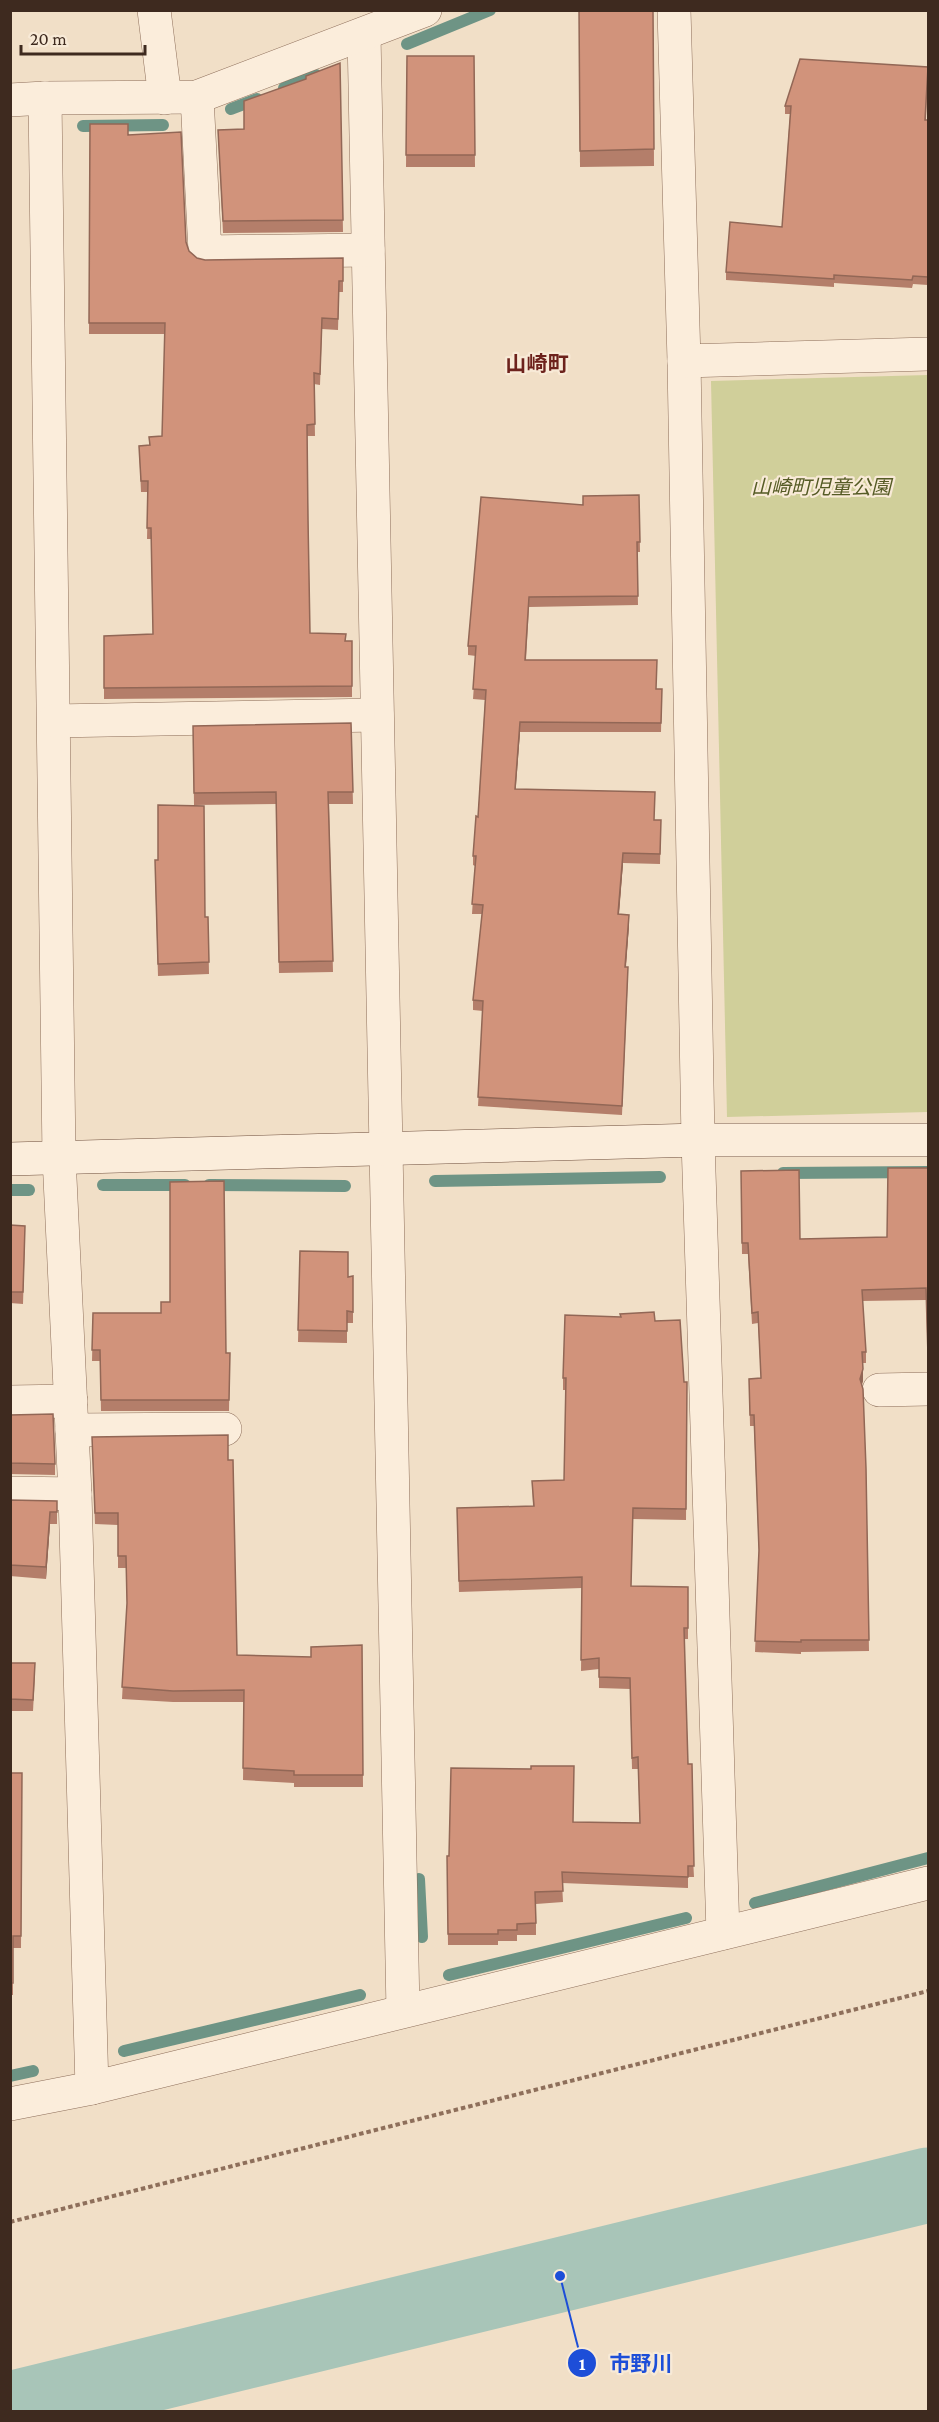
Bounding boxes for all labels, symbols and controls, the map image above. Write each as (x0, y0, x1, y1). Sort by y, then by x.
scale bar (21, 18, 146, 56)
text: 20 m (30, 29, 67, 49)
district label: 山崎町 (506, 352, 569, 376)
park label: 山崎町児童公園 (751, 476, 894, 498)
callout: 市野川 (567, 2344, 684, 2383)
text: 市野川 (610, 2352, 673, 2376)
text: 1 (579, 2354, 586, 2374)

